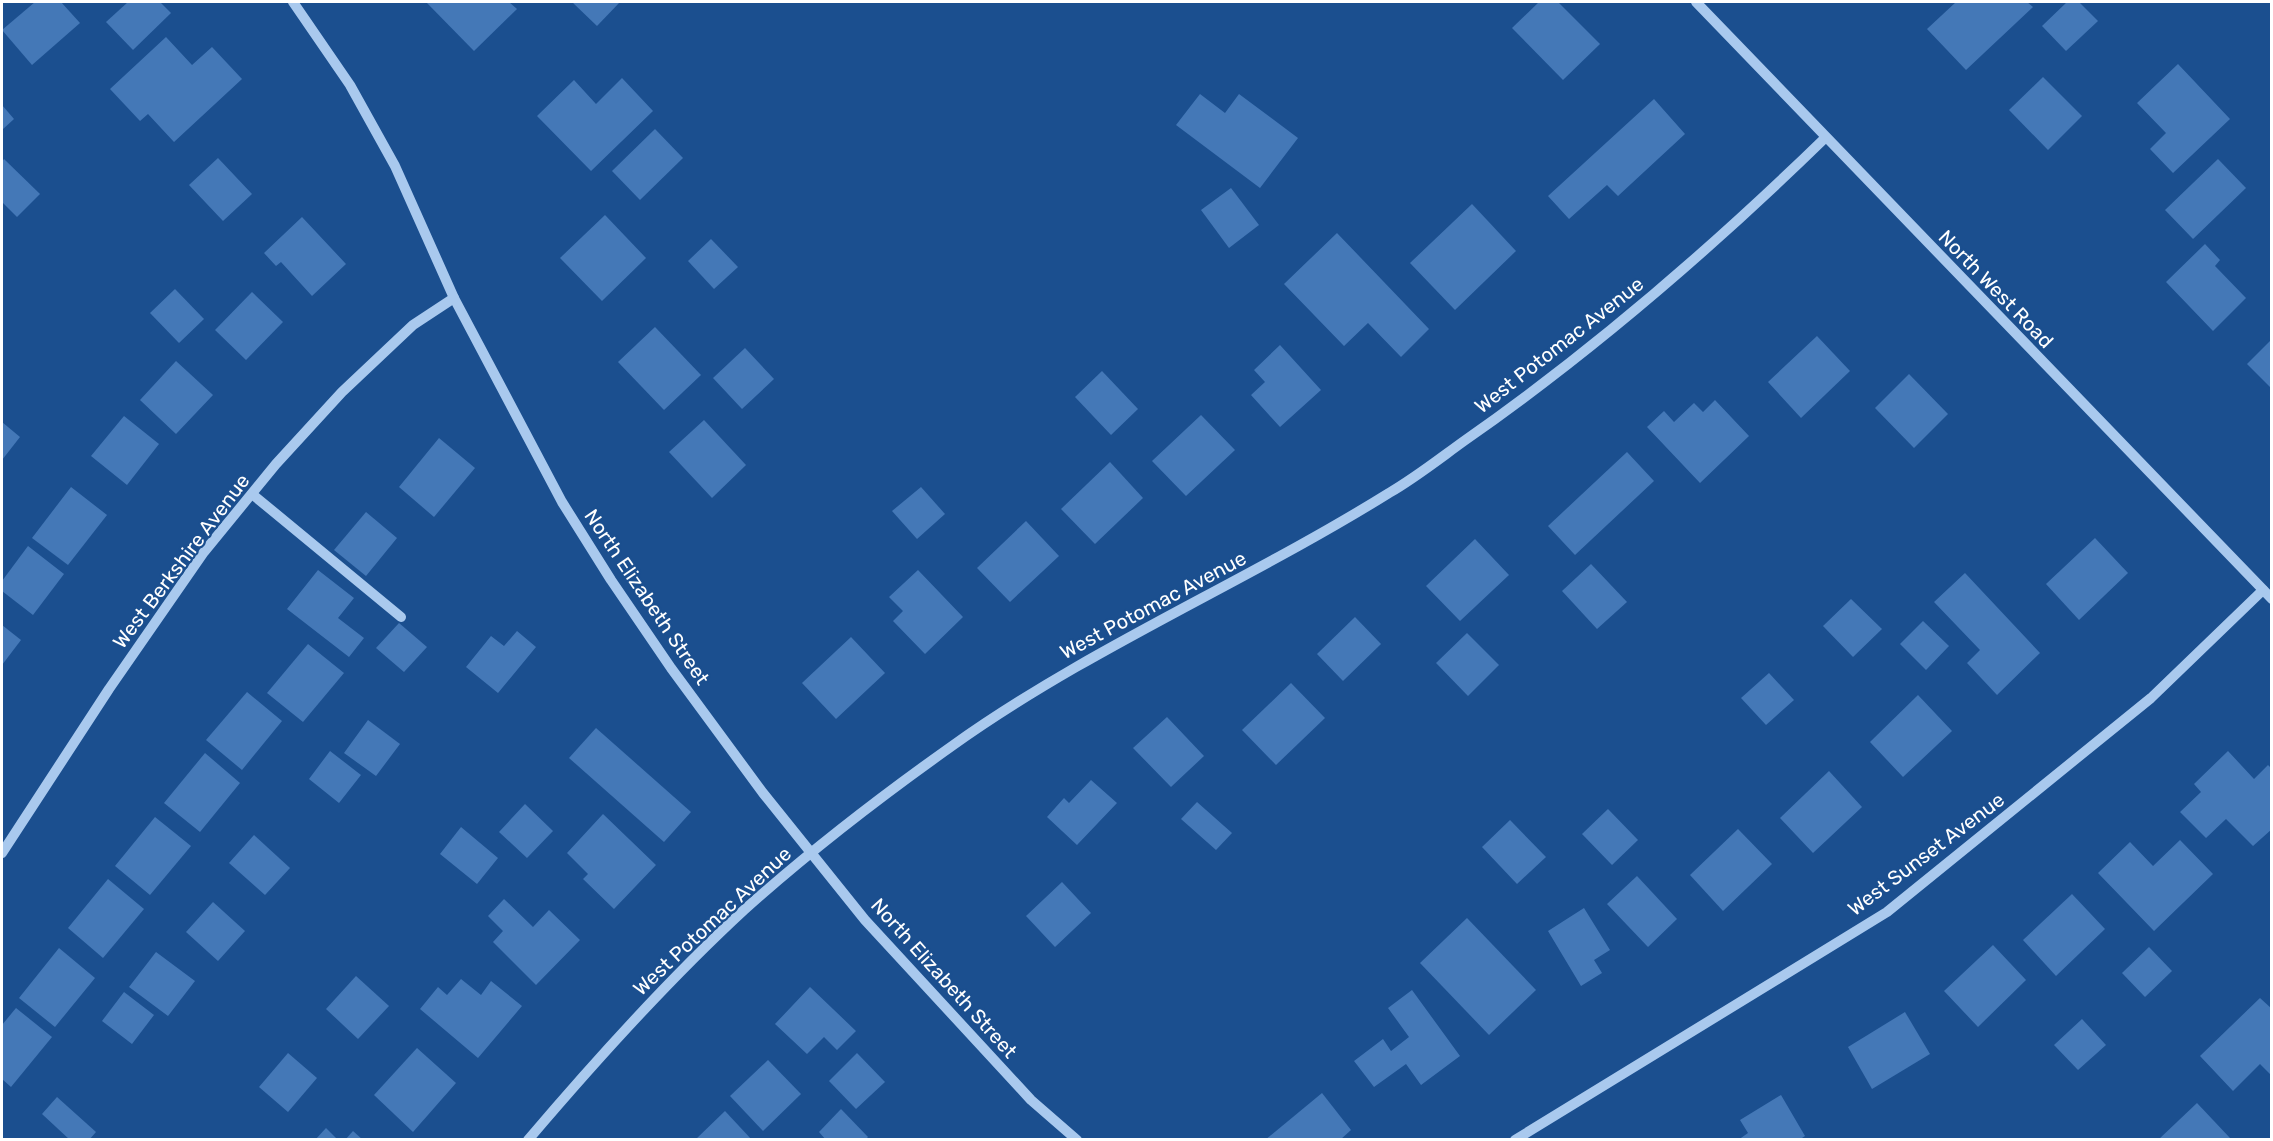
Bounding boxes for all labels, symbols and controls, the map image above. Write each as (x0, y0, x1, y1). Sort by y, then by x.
street label: North West Road (1934, 225, 2058, 353)
street label: West Potomac Avenue (1470, 272, 1648, 418)
street label: West Berkshire Avenue (108, 469, 254, 653)
street label: North Elizabeth Street (579, 505, 715, 690)
street label: West Potomac Avenue (1056, 546, 1250, 664)
street label: West Sunset Avenue (1843, 787, 2009, 921)
street label: West Potomac Avenue (628, 842, 796, 1000)
street label: North Elizabeth Street (866, 893, 1022, 1063)

